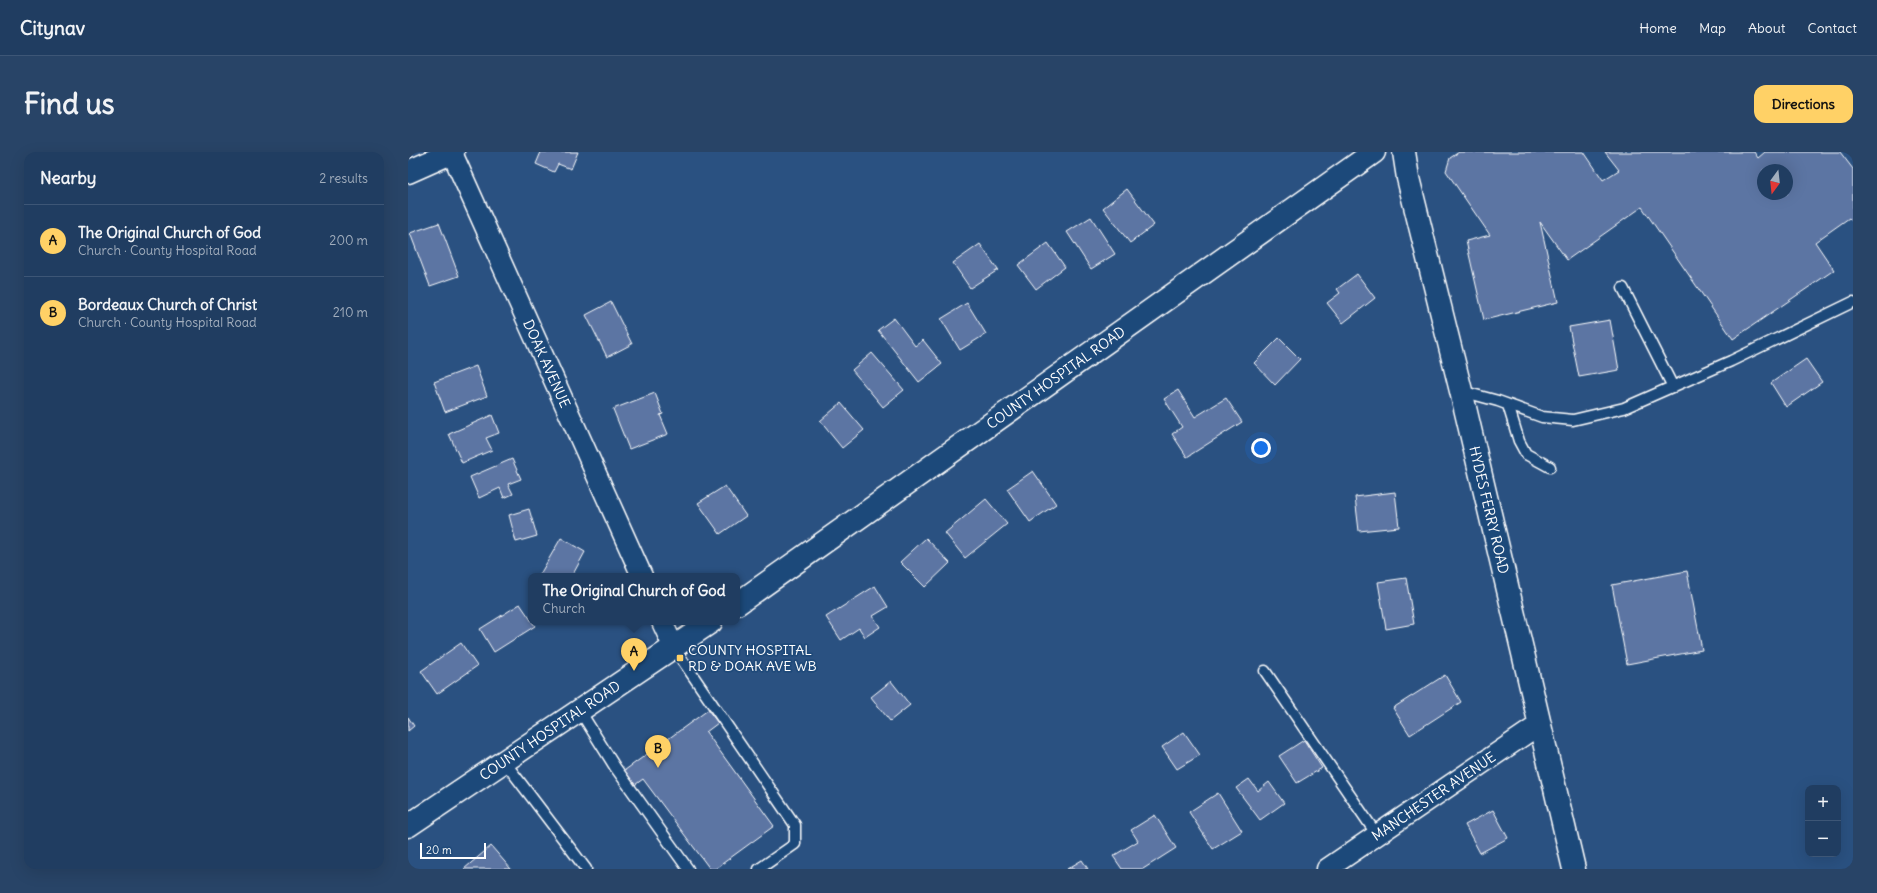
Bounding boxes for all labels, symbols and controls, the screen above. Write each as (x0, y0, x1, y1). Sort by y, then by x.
text: Citynav (20, 16, 85, 40)
text: Home (1639, 19, 1677, 37)
text: Map (1699, 19, 1726, 37)
text: About (1748, 19, 1786, 37)
text: Contact (1808, 19, 1857, 37)
button: Directions (1754, 85, 1853, 123)
text: Find us (24, 86, 115, 122)
north arrow (1757, 164, 1793, 200)
text: Nearby (40, 167, 96, 189)
text: 2 results (319, 170, 368, 187)
text: The Original Church of God (78, 223, 261, 242)
text: A (49, 232, 57, 249)
text: 200 m (329, 232, 368, 249)
text: Church · County Hospital Road (78, 242, 257, 259)
text: Bordeaux Church of Christ (78, 295, 257, 314)
text: B (49, 304, 57, 321)
text: 210 m (333, 304, 368, 321)
text: Church · County Hospital Road (78, 314, 257, 331)
street label: DOAK AVENUE (519, 317, 574, 411)
street label: COUNTY HOSPITAL ROAD (983, 322, 1129, 433)
your location (1251, 438, 1271, 458)
street label: HYDES FERRY ROAD (1465, 444, 1513, 576)
popup (528, 573, 740, 625)
text: The Original Church of God (542, 581, 726, 600)
text: Church (542, 600, 585, 617)
pin: A (621, 638, 647, 671)
place label: COUNTY HOSPITAL RD & DOAK AVE WB (688, 641, 817, 675)
marker: COUNTY HOSPITAL RD & DOAK AVE WB (675, 653, 685, 663)
street label: COUNTY HOSPITAL ROAD (476, 677, 624, 784)
pin: B (645, 735, 671, 768)
street label: MANCHESTER AVENUE (1368, 748, 1499, 845)
map controls (1805, 785, 1841, 857)
button: + (1805, 785, 1841, 821)
button: − (1805, 821, 1841, 857)
scale bar (420, 841, 486, 860)
text: 20 m (426, 843, 452, 857)

